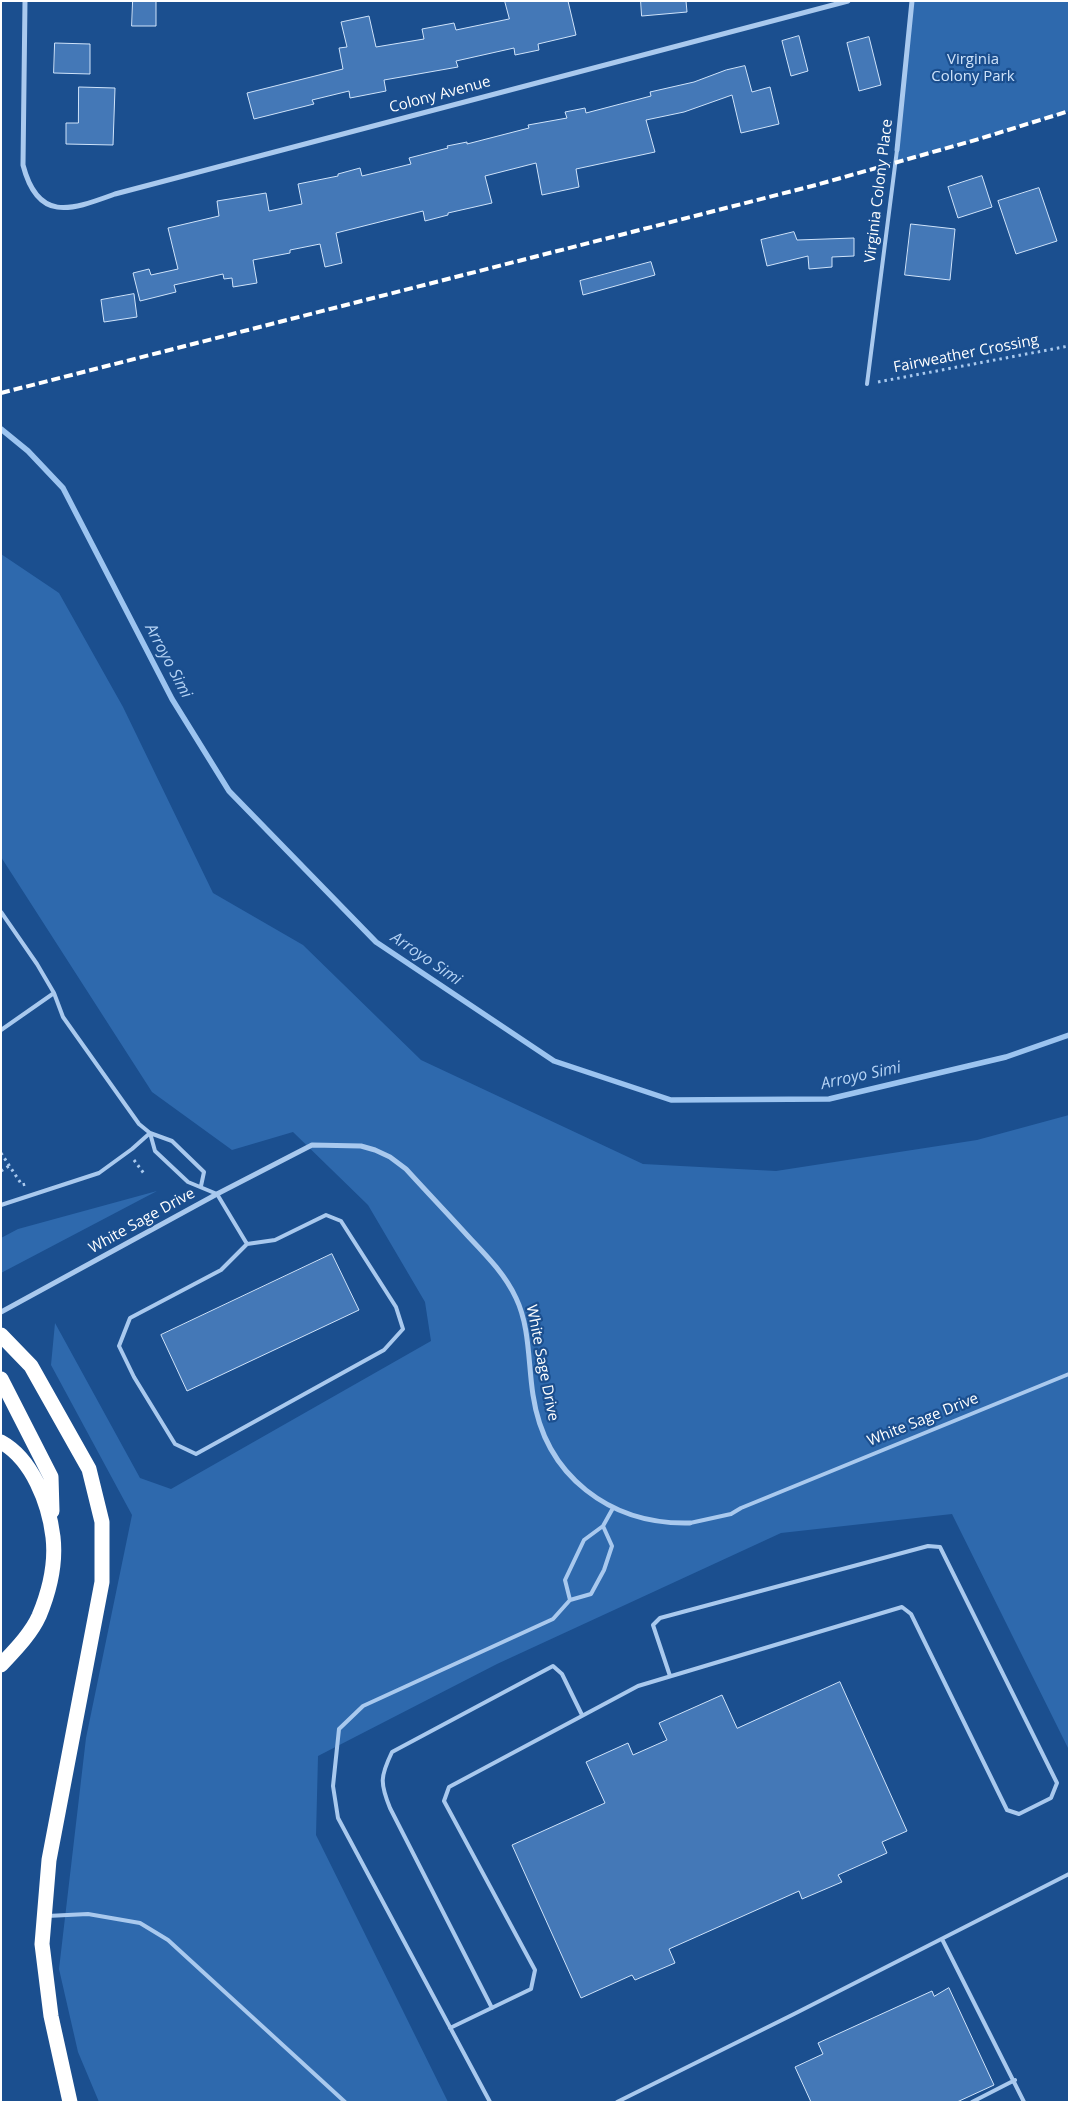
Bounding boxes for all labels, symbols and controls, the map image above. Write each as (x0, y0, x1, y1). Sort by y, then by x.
park label: Virginia Colony Park (931, 51, 1015, 86)
street label: Colony Avenue (387, 73, 493, 117)
street label: Virginia Colony Place (861, 118, 897, 264)
street label: Fairweather Crossing (892, 331, 1040, 377)
water label: Arroyo Simi (140, 621, 196, 701)
water label: Arroyo Simi (387, 928, 465, 990)
water label: Arroyo Simi (819, 1058, 903, 1094)
street label: White Sage Drive (86, 1184, 198, 1258)
street label: White Sage Drive (522, 1303, 562, 1423)
street label: White Sage Drive (865, 1390, 981, 1450)

